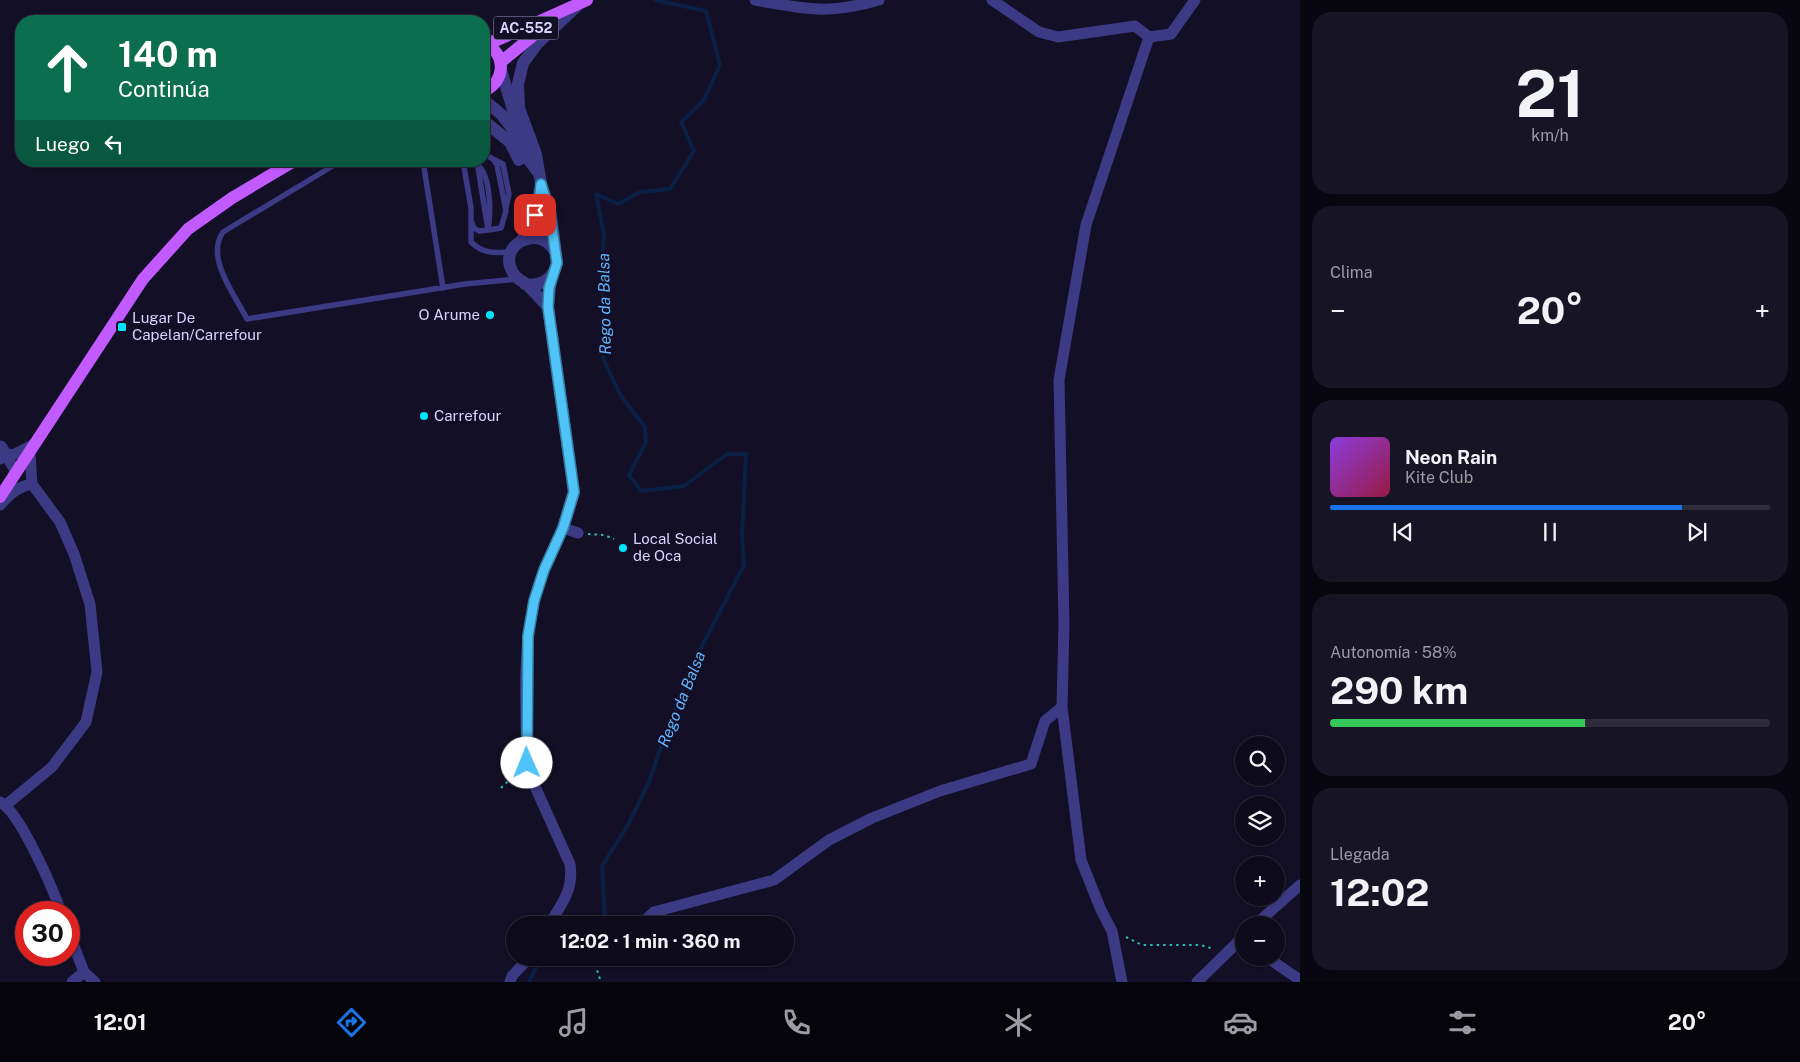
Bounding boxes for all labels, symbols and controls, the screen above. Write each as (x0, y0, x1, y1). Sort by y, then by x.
road number: AC-552 (494, 16, 558, 40)
text: 140 m (118, 34, 218, 75)
icon: ahead (35, 35, 100, 100)
text: 21 (1515, 55, 1585, 132)
text: Continúa (118, 76, 210, 102)
text: km/h (1531, 126, 1569, 145)
icon: left (100, 130, 128, 158)
text: Luego (35, 133, 90, 155)
pin (514, 194, 556, 236)
icon: arrive (521, 201, 549, 229)
water label: Rego da Balsa (594, 253, 615, 355)
text: Clima (1330, 263, 1373, 282)
text: 20° (1517, 288, 1583, 333)
text: − (1330, 294, 1346, 327)
text: + (1754, 294, 1770, 327)
place label: O Arume (419, 306, 480, 323)
place label: Lugar De Capelan/Carrefour (132, 309, 262, 343)
marker: O Arume (484, 309, 496, 321)
marker: Lugar De Capelan/Carrefour (116, 321, 128, 333)
place label: Carrefour (434, 407, 501, 424)
marker: Carrefour (418, 410, 430, 422)
text: Neon Rain (1405, 446, 1497, 468)
text: Kite Club (1405, 468, 1473, 487)
icon: previous (1389, 518, 1417, 546)
icon: pause (1536, 518, 1564, 546)
icon: next (1683, 518, 1711, 546)
place label: Local Social de Oca (633, 530, 718, 564)
marker: Local Social de Oca (617, 542, 629, 554)
text: Autonomía · 58% (1330, 643, 1457, 662)
water label: Rego da Balsa (654, 648, 709, 750)
text: 290 km (1330, 668, 1468, 713)
position arrow (500, 736, 552, 788)
map controls (1235, 736, 1285, 966)
button: search (1235, 736, 1285, 786)
button: layers (1235, 796, 1285, 846)
text: Llegada (1330, 845, 1390, 864)
button: + (1235, 856, 1285, 906)
text: 12:02 (1330, 870, 1429, 915)
speed limit sign: 30 (15, 901, 80, 966)
button: − (1235, 916, 1285, 966)
text: 12:02 · 1 min · 360 m (560, 930, 740, 952)
icon: directions (334, 1005, 369, 1040)
icon: music (556, 1005, 591, 1040)
icon: phone (779, 1005, 814, 1040)
icon: climate (1001, 1005, 1036, 1040)
icon: car (1223, 1005, 1258, 1040)
icon: filters (1445, 1005, 1480, 1040)
text: 12:01 (94, 1009, 147, 1035)
text: 20° (1668, 1009, 1706, 1035)

